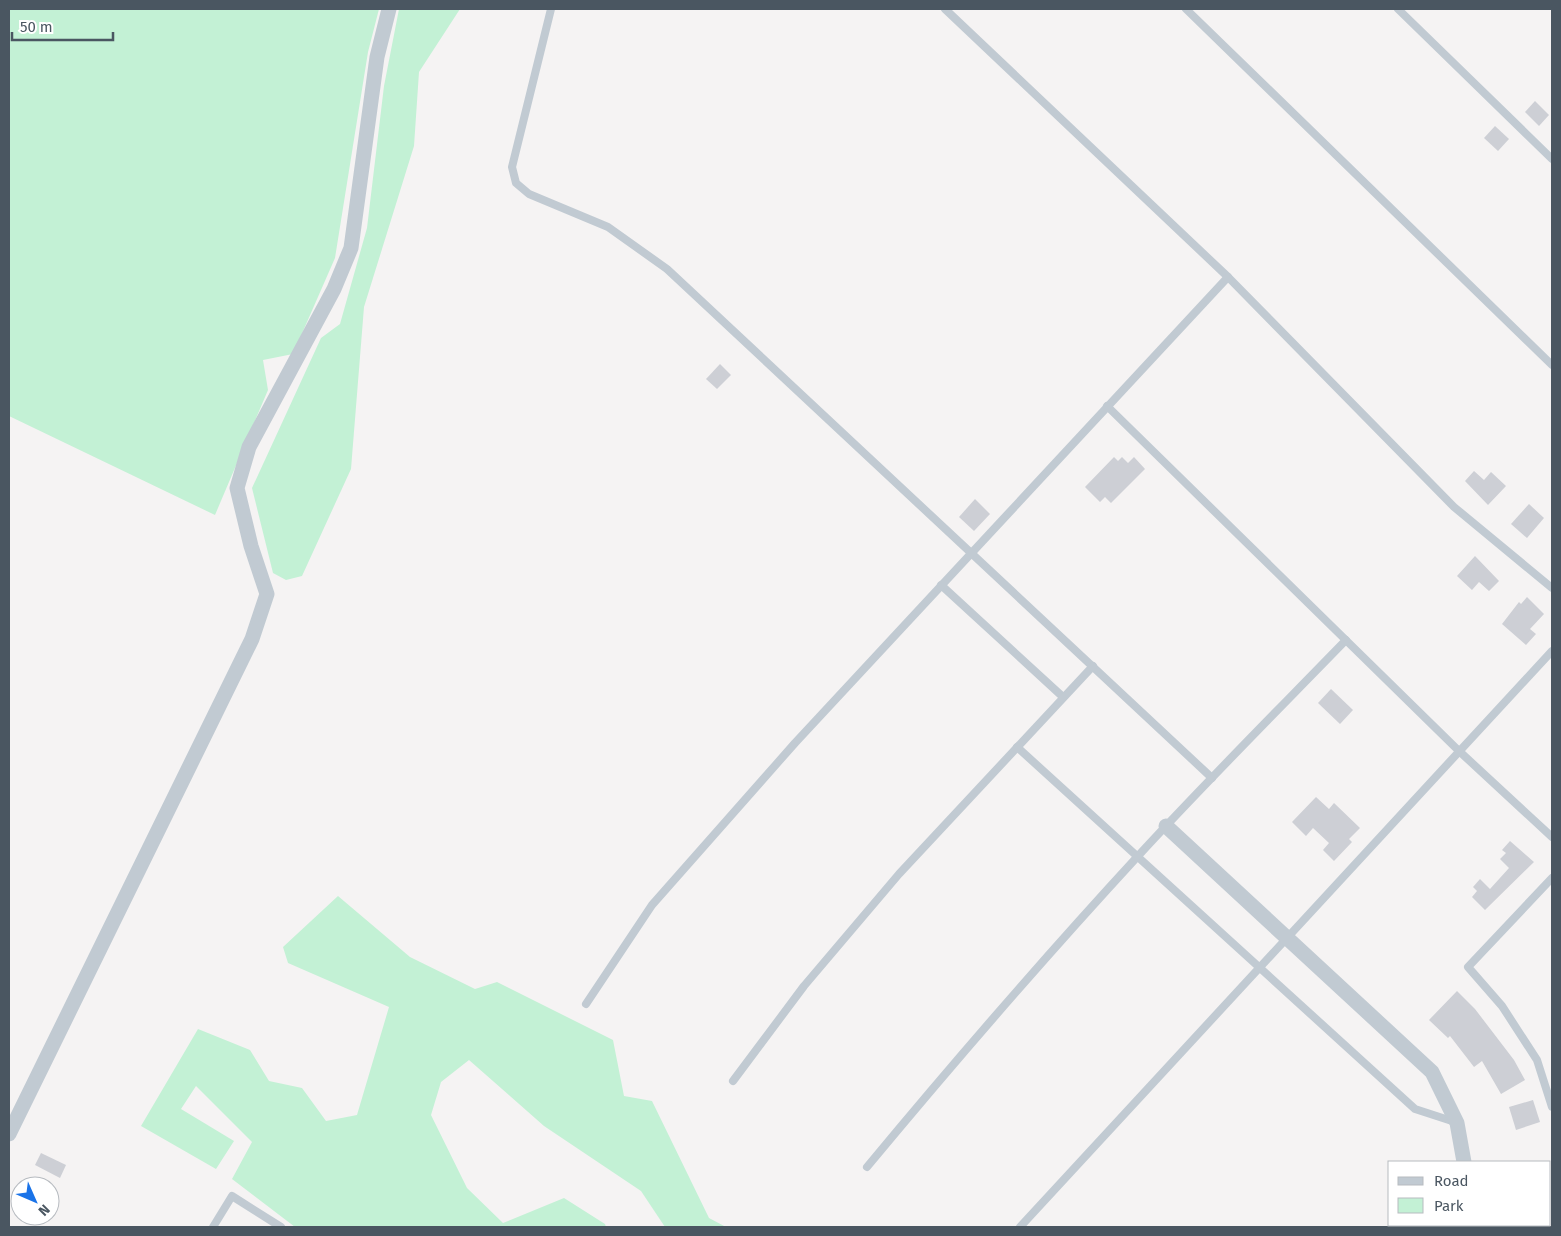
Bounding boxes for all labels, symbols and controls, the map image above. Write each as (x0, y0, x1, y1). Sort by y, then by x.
scale bar (12, 10, 114, 42)
text: 50 m (20, 18, 53, 36)
legend (1388, 1161, 1551, 1226)
text: Road (1434, 1172, 1469, 1190)
north arrow (10, 1176, 60, 1226)
text: Park (1434, 1197, 1464, 1215)
text: N (35, 1201, 53, 1219)

